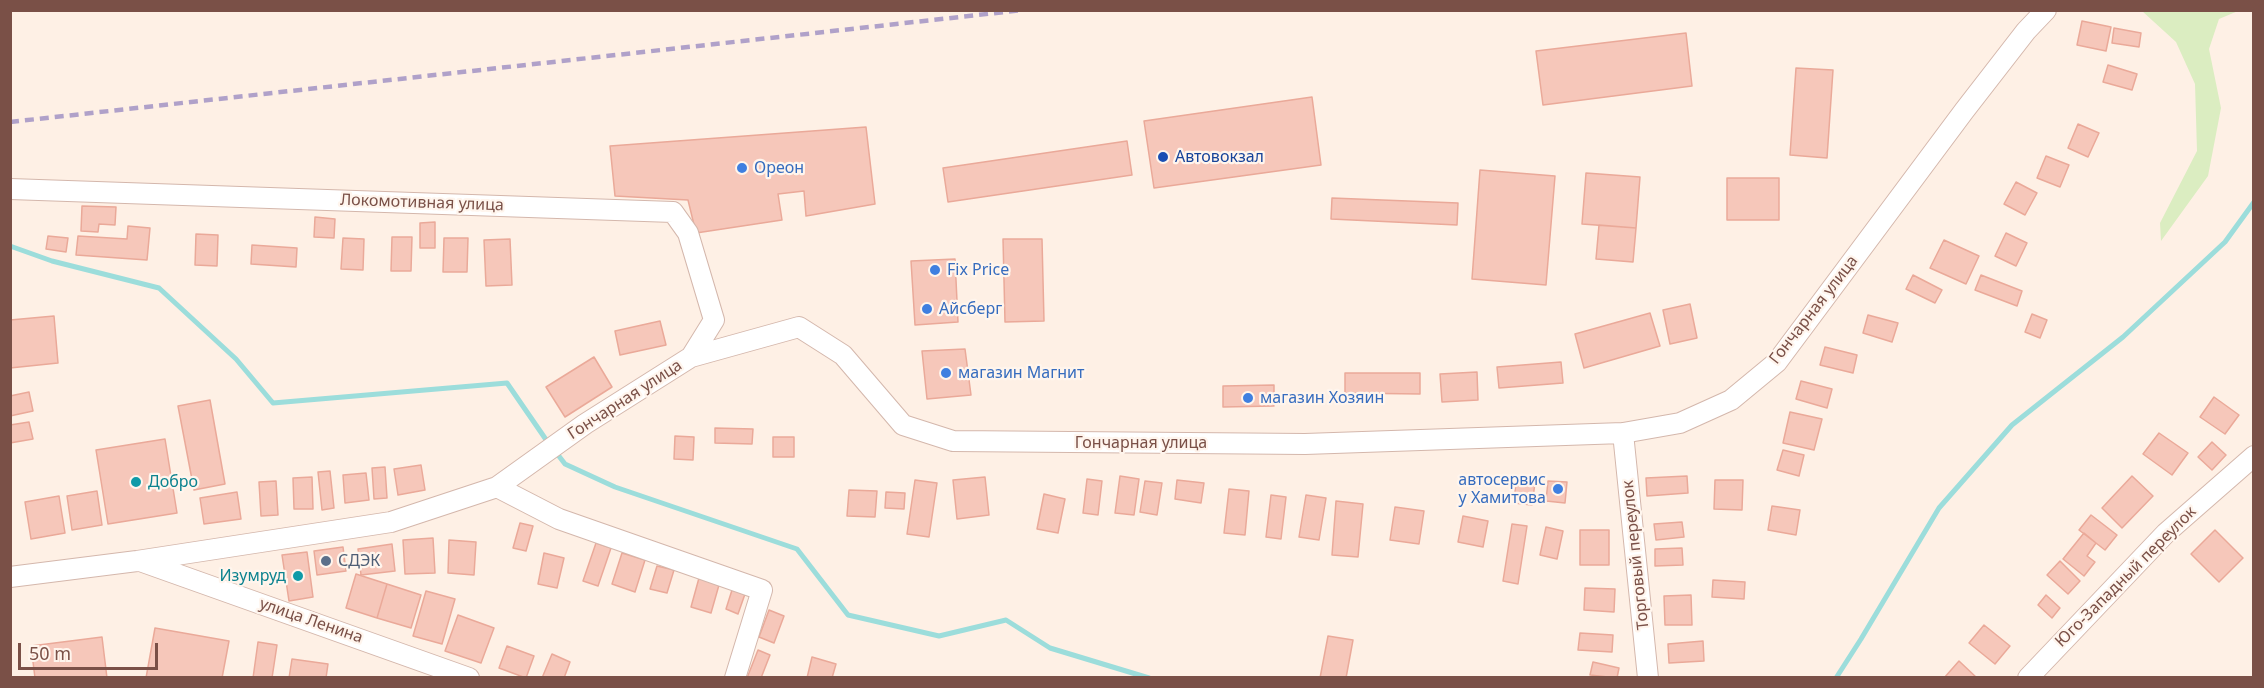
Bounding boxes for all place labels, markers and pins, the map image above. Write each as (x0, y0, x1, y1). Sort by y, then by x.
place label: Автовокзал (1175, 147, 1264, 167)
marker: Автовокзал (1156, 150, 1170, 164)
place label: Ореон (754, 158, 804, 178)
marker: Ореон (735, 161, 749, 175)
place label: Fix Price (947, 260, 1009, 280)
marker: Fix Price (928, 263, 942, 277)
place label: Айсберг (939, 299, 1002, 319)
marker: Айсберг (920, 302, 934, 316)
place label: магазин Магнит (958, 363, 1084, 383)
marker: магазин Магнит (939, 366, 953, 380)
place label: магазин Хозяин (1260, 388, 1384, 408)
marker: магазин Хозяин (1241, 391, 1255, 405)
place label: автосервис у Хамитова (1458, 470, 1546, 508)
place label: Добро (148, 472, 198, 492)
marker: Добро (129, 475, 143, 489)
marker: автосервис у Хамитова (1551, 482, 1565, 496)
place label: СДЭК (338, 551, 380, 571)
marker: СДЭК (319, 554, 333, 568)
place label: Изумруд (220, 566, 286, 586)
marker: Изумруд (291, 569, 305, 583)

